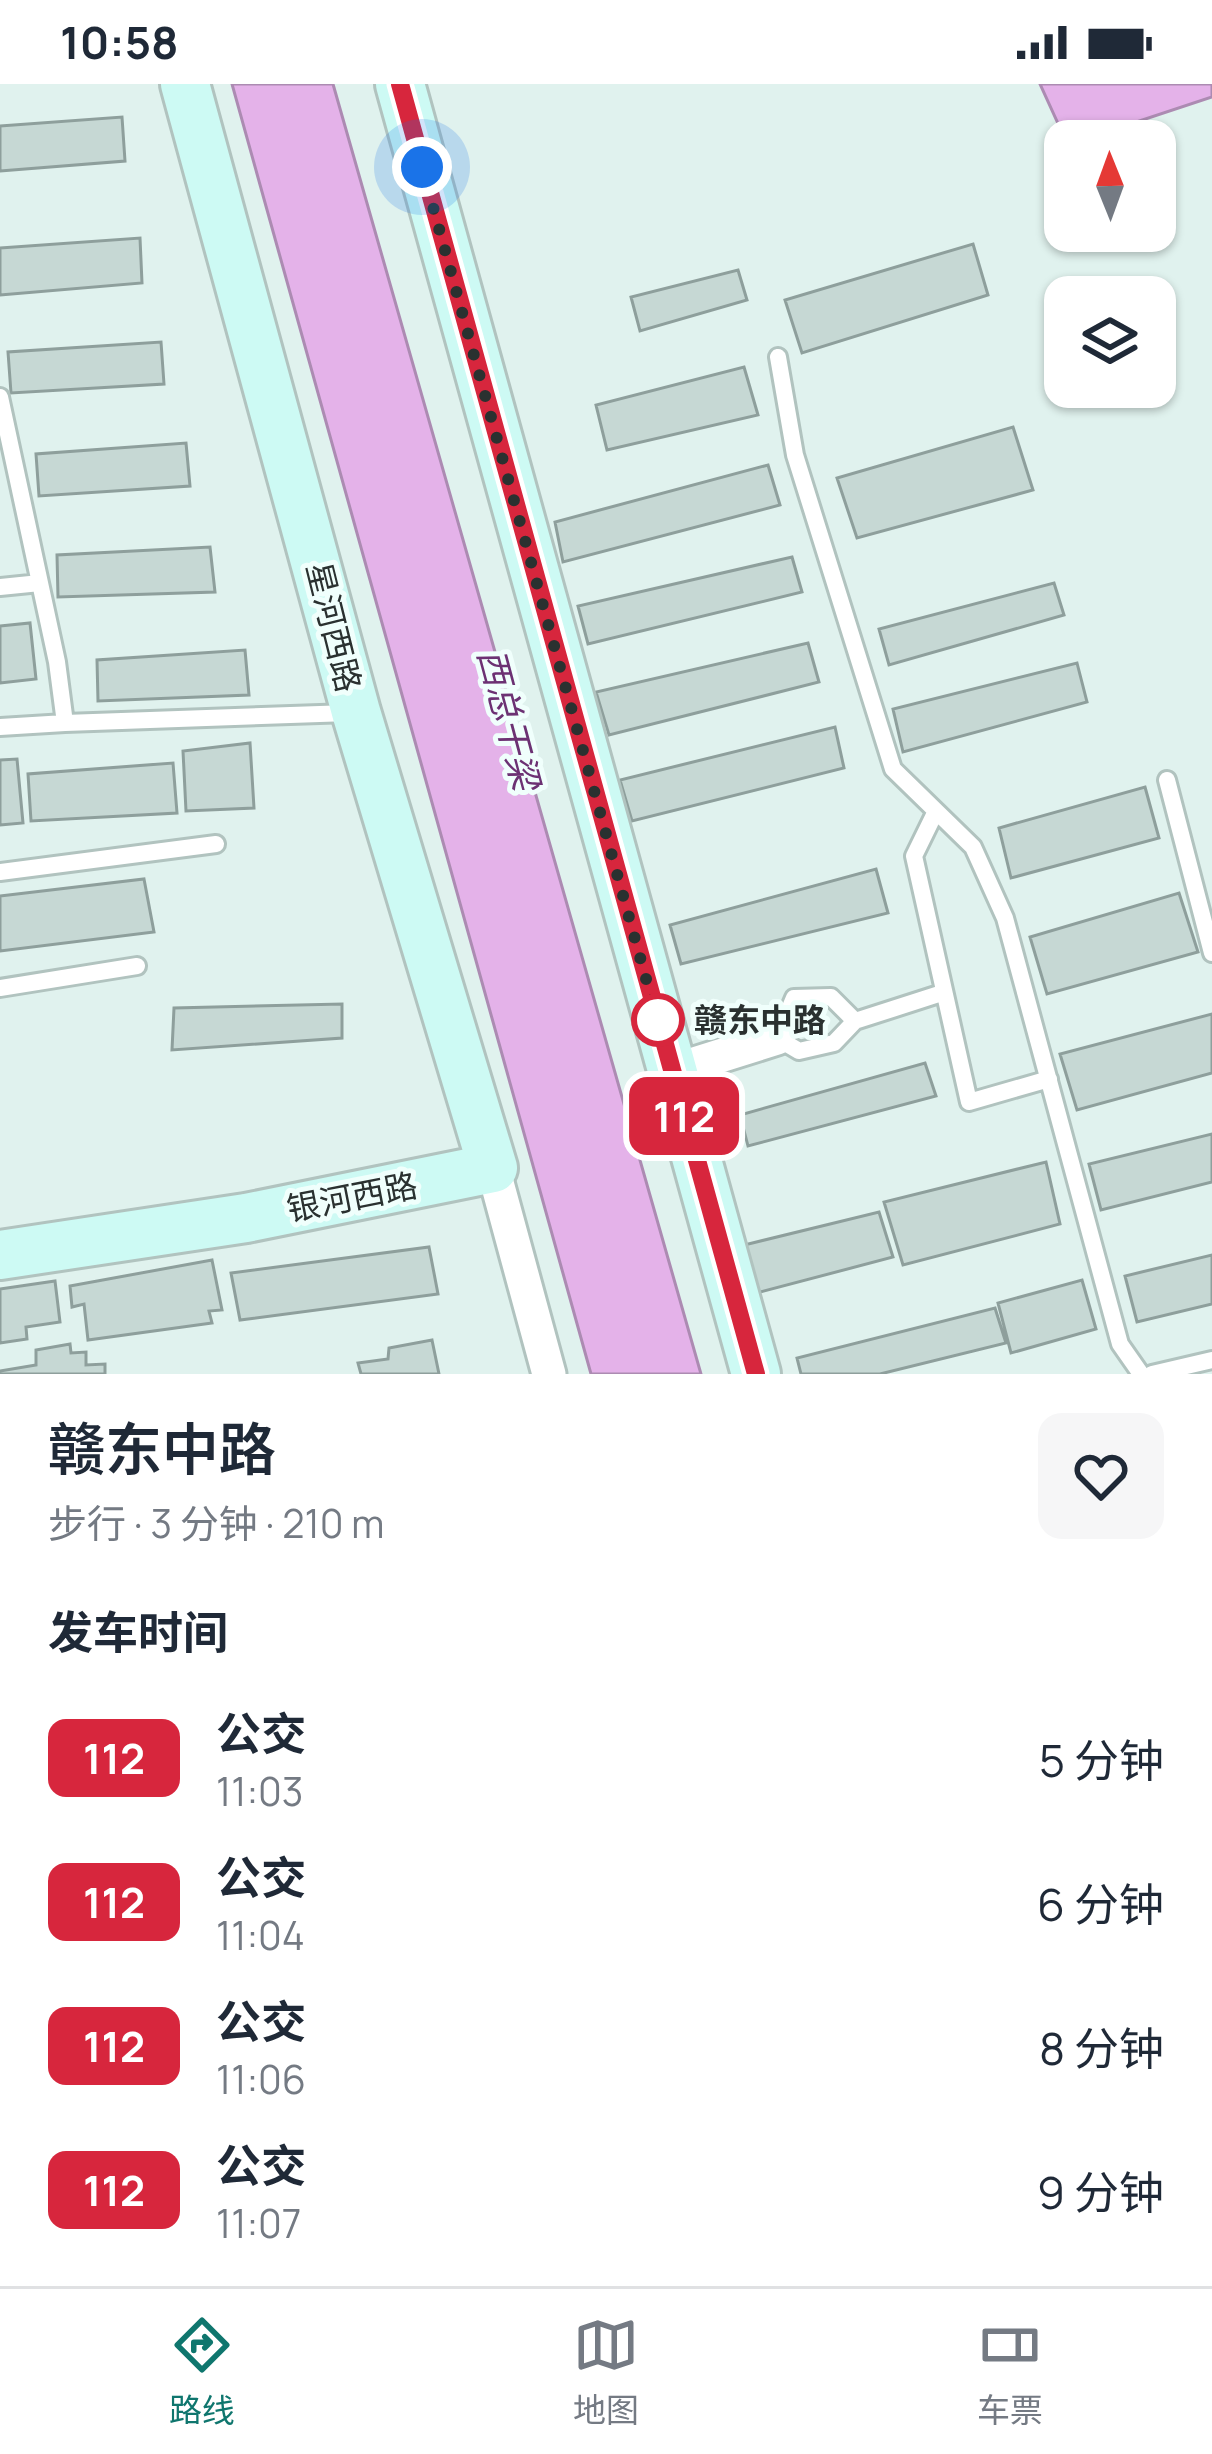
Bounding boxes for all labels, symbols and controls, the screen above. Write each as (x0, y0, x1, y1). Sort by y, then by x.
text: 10:58 (60, 11, 179, 73)
north arrow (1044, 120, 1176, 252)
map controls (1044, 120, 1176, 408)
your location (392, 137, 452, 197)
button: layers (1044, 276, 1176, 408)
street label: 星河西路 (297, 557, 372, 696)
water label: 西总干梁 (467, 643, 553, 798)
marker: 赣东中路 (633, 995, 683, 1045)
place label: 赣东中路 (694, 997, 826, 1042)
line badge: 112 (615, 1077, 753, 1155)
text: 112 (653, 1087, 715, 1145)
street label: 银河西路 (283, 1162, 421, 1231)
text: 赣东中路 (48, 1409, 276, 1487)
button: heart (1038, 1413, 1164, 1539)
text: 步行 · 3 分钟 · 210 m (48, 1496, 384, 1550)
text: 发车时间 (48, 1601, 228, 1663)
text: 公交 (216, 1702, 306, 1764)
text: 112 (83, 1729, 145, 1787)
text: 5 分钟 (1039, 1729, 1164, 1791)
text: 11:03 (216, 1764, 303, 1818)
text: 公交 (216, 1846, 306, 1908)
text: 112 (83, 1873, 145, 1931)
text: 6 分钟 (1037, 1873, 1164, 1935)
text: 11:04 (216, 1908, 305, 1962)
text: 公交 (216, 1990, 306, 2052)
text: 112 (83, 2017, 145, 2075)
text: 8 分钟 (1039, 2017, 1164, 2079)
text: 11:06 (216, 2052, 306, 2106)
text: 公交 (216, 2134, 306, 2196)
text: 112 (83, 2161, 145, 2219)
text: 9 分钟 (1037, 2161, 1164, 2223)
text: 11:07 (216, 2196, 301, 2250)
tab: 路线 (169, 2312, 235, 2432)
tab: 地图 (573, 2312, 639, 2432)
tab: 车票 (977, 2312, 1043, 2432)

